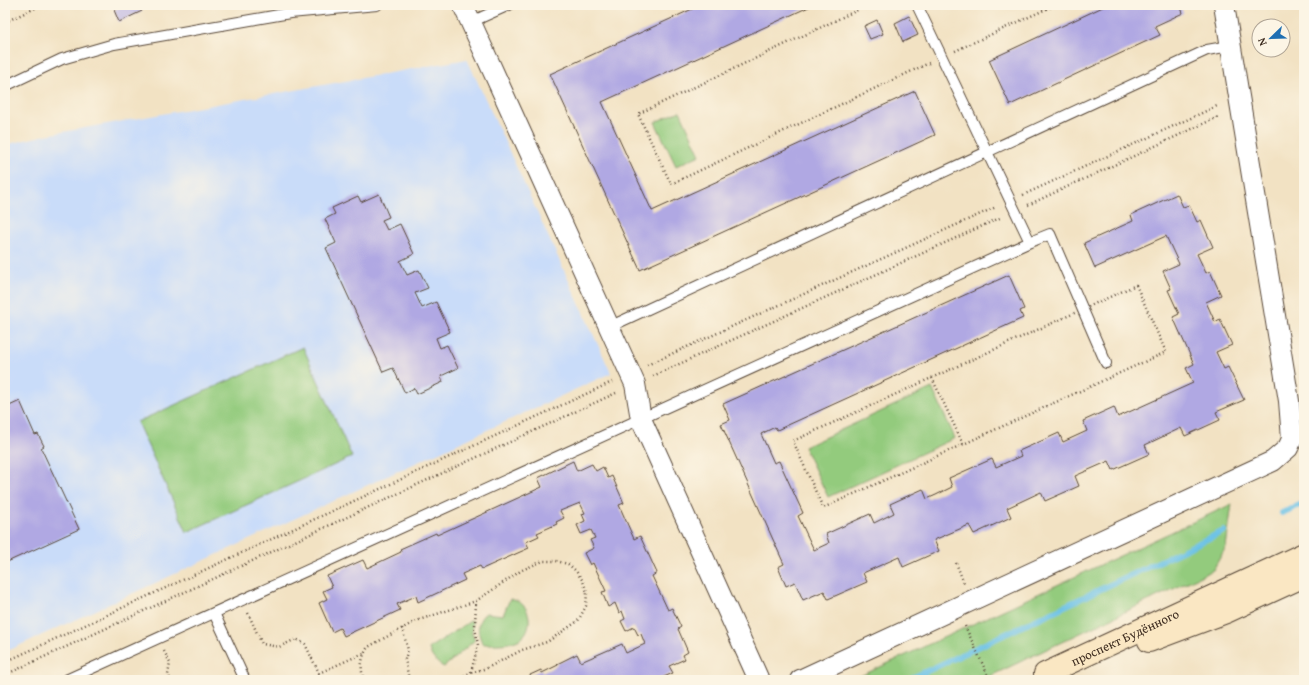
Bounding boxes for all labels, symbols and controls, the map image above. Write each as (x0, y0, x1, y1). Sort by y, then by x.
north arrow (1251, 18, 1291, 58)
text: N (1253, 35, 1271, 48)
street label: проспект Будённого (1068, 604, 1182, 670)

